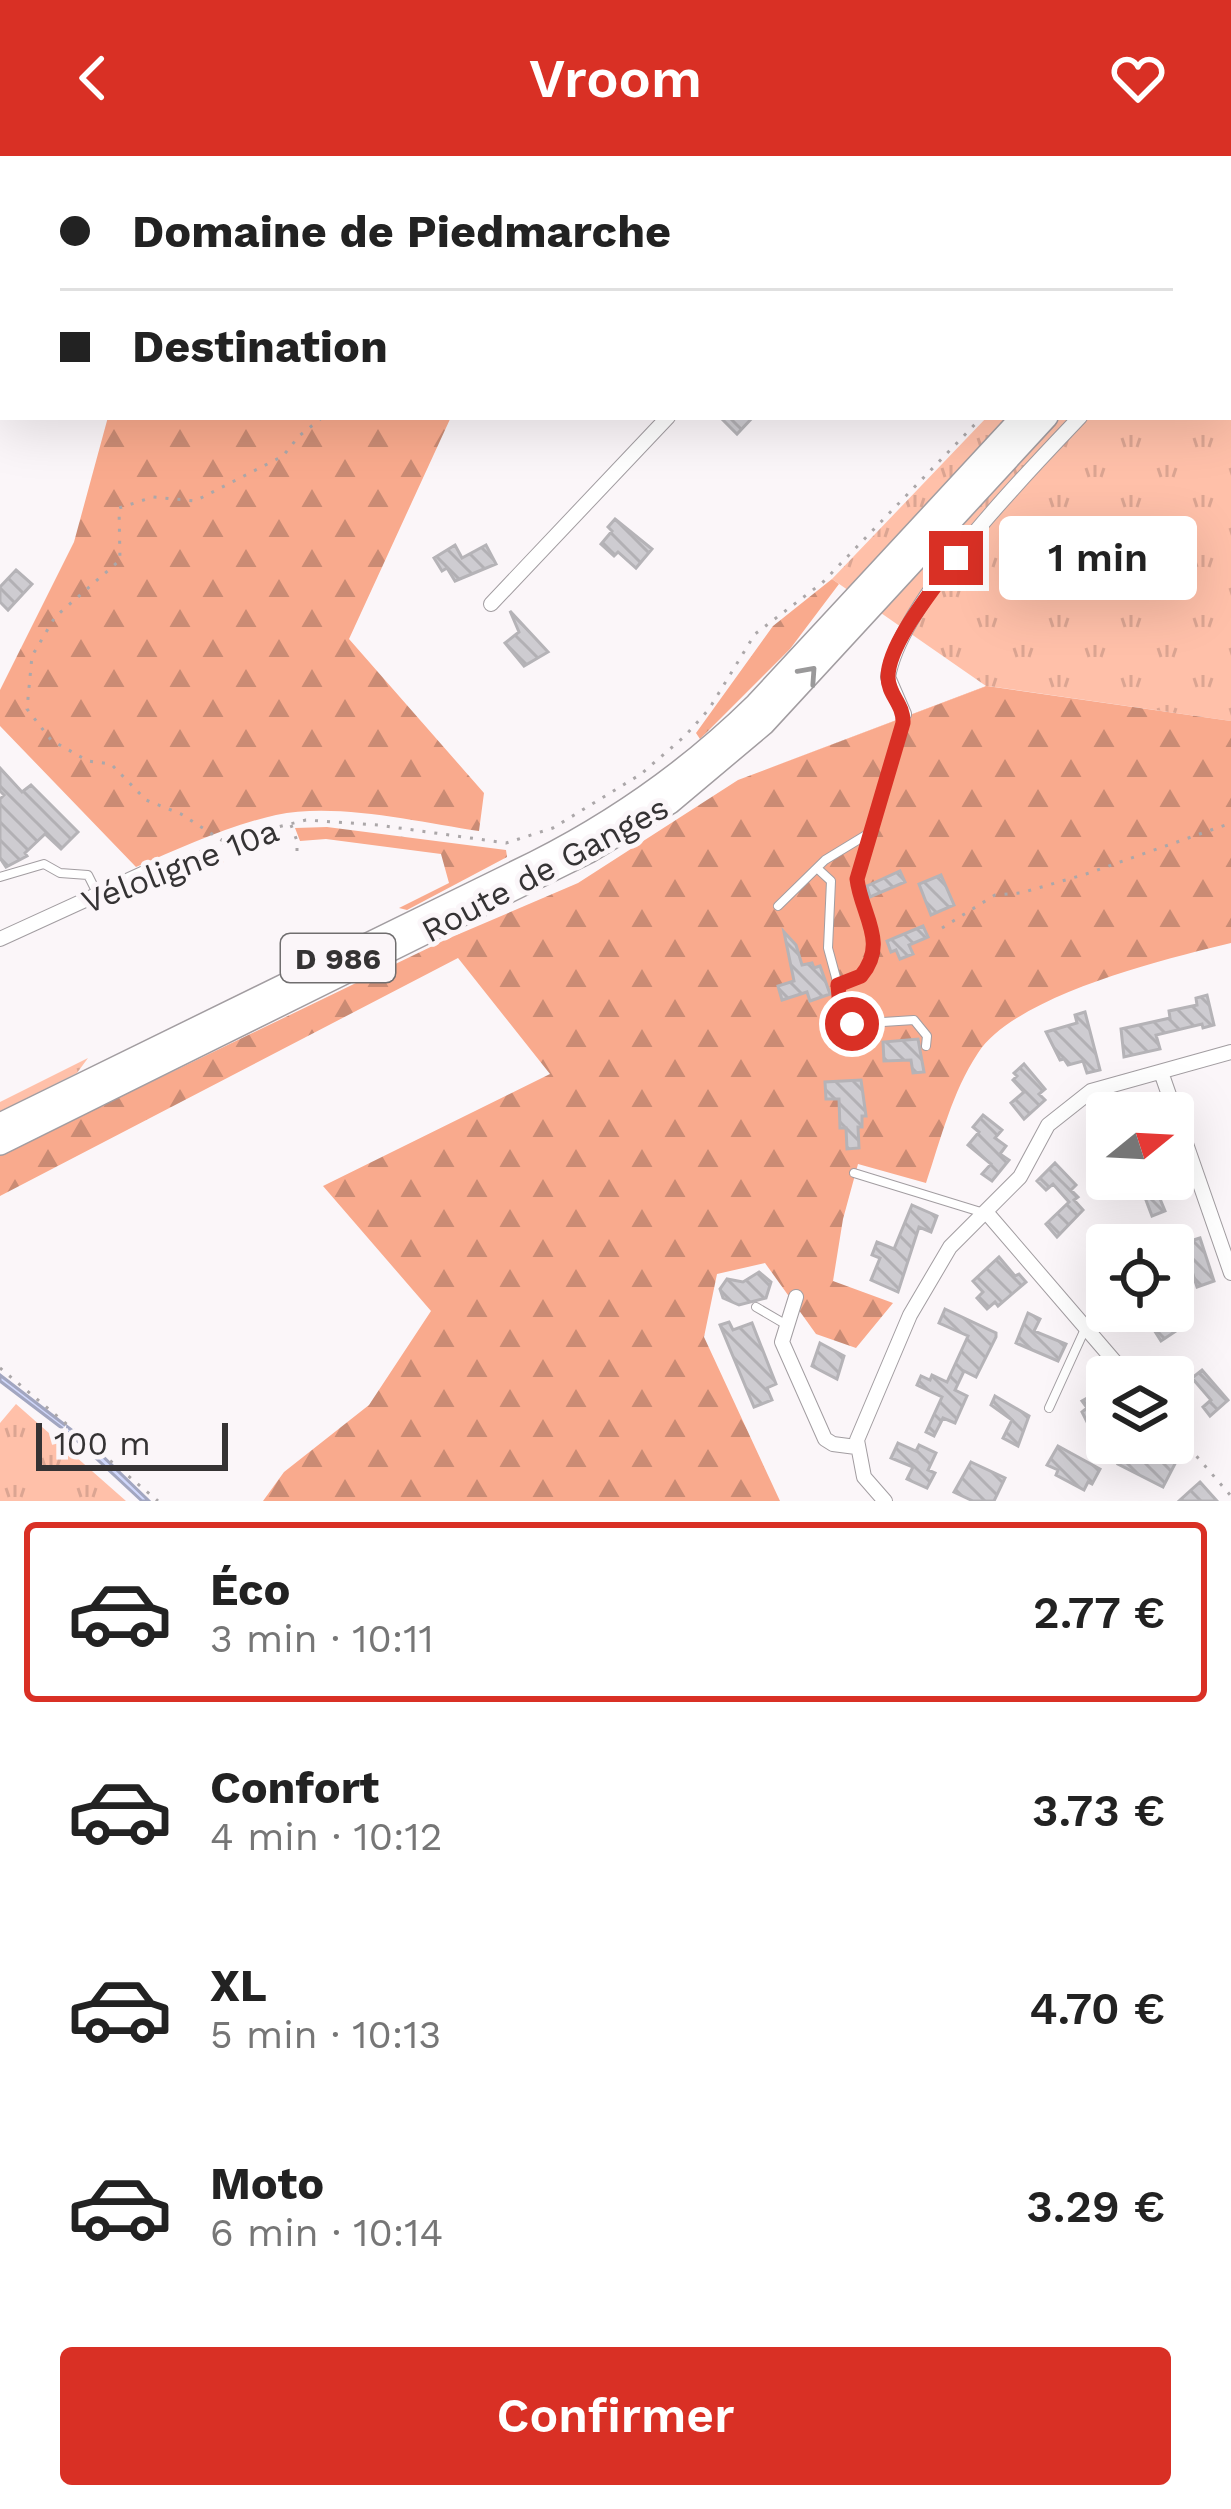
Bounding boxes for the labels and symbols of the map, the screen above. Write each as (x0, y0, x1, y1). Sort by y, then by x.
callout: 1 min (998, 516, 1196, 600)
route end (929, 531, 983, 585)
one-way arrow (795, 666, 816, 687)
street label: Route de Ganges (415, 788, 675, 950)
street label: Véloligne 10a (76, 811, 284, 921)
road number: D 986 (281, 934, 395, 982)
route start (825, 997, 879, 1051)
north arrow (1086, 1092, 1194, 1200)
scale bar (36, 1417, 228, 1470)

